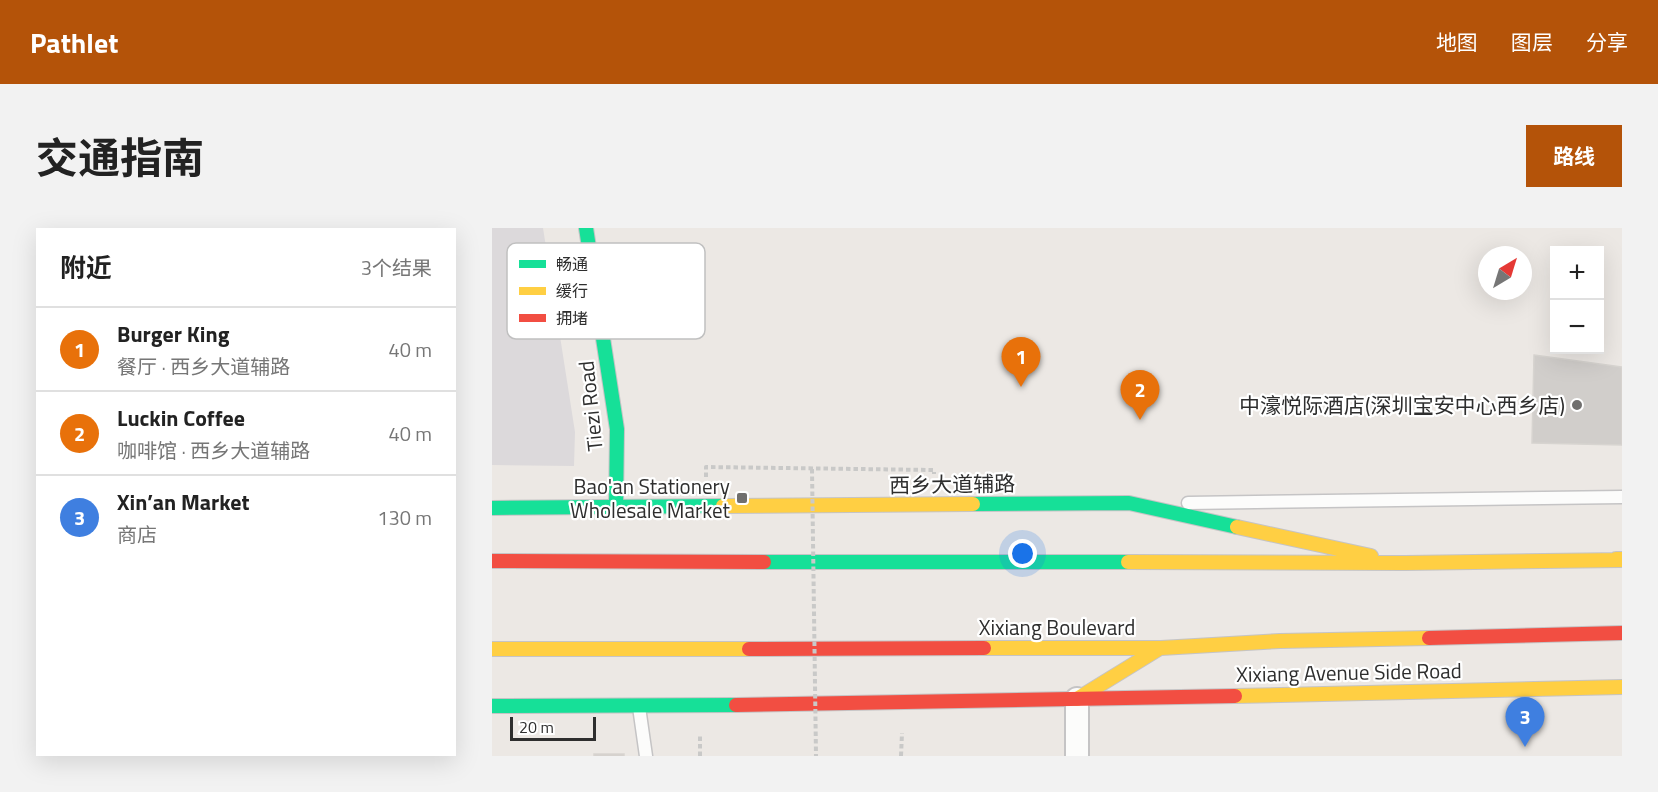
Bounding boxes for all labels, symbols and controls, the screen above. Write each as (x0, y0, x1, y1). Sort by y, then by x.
text: Pathlet (30, 21, 118, 64)
text: 地图 (1436, 26, 1478, 58)
text: 图层 (1511, 26, 1553, 58)
text: 分享 (1586, 26, 1628, 58)
text: 交通指南 (36, 125, 204, 189)
button: 路线 (1526, 125, 1622, 187)
legend (507, 243, 705, 339)
north arrow (1478, 246, 1532, 300)
map controls (1550, 246, 1604, 354)
button: + (1550, 246, 1604, 300)
text: 附近 (60, 248, 112, 287)
text: 3个结果 (361, 252, 432, 283)
text: 畅通 (556, 252, 588, 276)
text: 缓行 (556, 279, 588, 303)
button: − (1550, 300, 1604, 354)
text: 拥堵 (556, 306, 588, 330)
text: Burger King (117, 317, 229, 351)
text: 1 (74, 334, 85, 365)
text: 40 m (388, 334, 432, 365)
pin: 1 (1002, 338, 1040, 387)
text: 餐厅 · 西乡大道辅路 (117, 351, 290, 382)
street label: Tiezi Road (569, 359, 611, 453)
pin: 2 (1120, 370, 1160, 420)
place label: 中濠悦际酒店(深圳宝安中心西乡店) (1239, 389, 1565, 421)
marker: 中濠悦际酒店(深圳宝安中心西乡店) (1570, 398, 1584, 412)
text: Luckin Coffee (117, 401, 245, 435)
text: 2 (74, 418, 85, 449)
text: 40 m (388, 418, 432, 449)
text: 咖啡馆 · 西乡大道辅路 (117, 435, 310, 466)
street label: 西乡大道辅路 (889, 467, 1015, 501)
place label: Bao'an Stationery Wholesale Market (570, 470, 731, 526)
text: Xin’an Market (117, 485, 250, 519)
marker: Bao'an Stationery Wholesale Market (735, 491, 749, 505)
text: 3 (74, 502, 85, 533)
text: 130 m (377, 502, 432, 533)
text: 商店 (117, 519, 157, 550)
your location (1008, 539, 1037, 568)
street label: Xixiang Boulevard (979, 611, 1135, 643)
street label: Xixiang Avenue Side Road (1236, 654, 1462, 690)
pin: 3 (1506, 698, 1544, 747)
scale bar (510, 714, 596, 742)
text: 20 m (519, 715, 554, 739)

